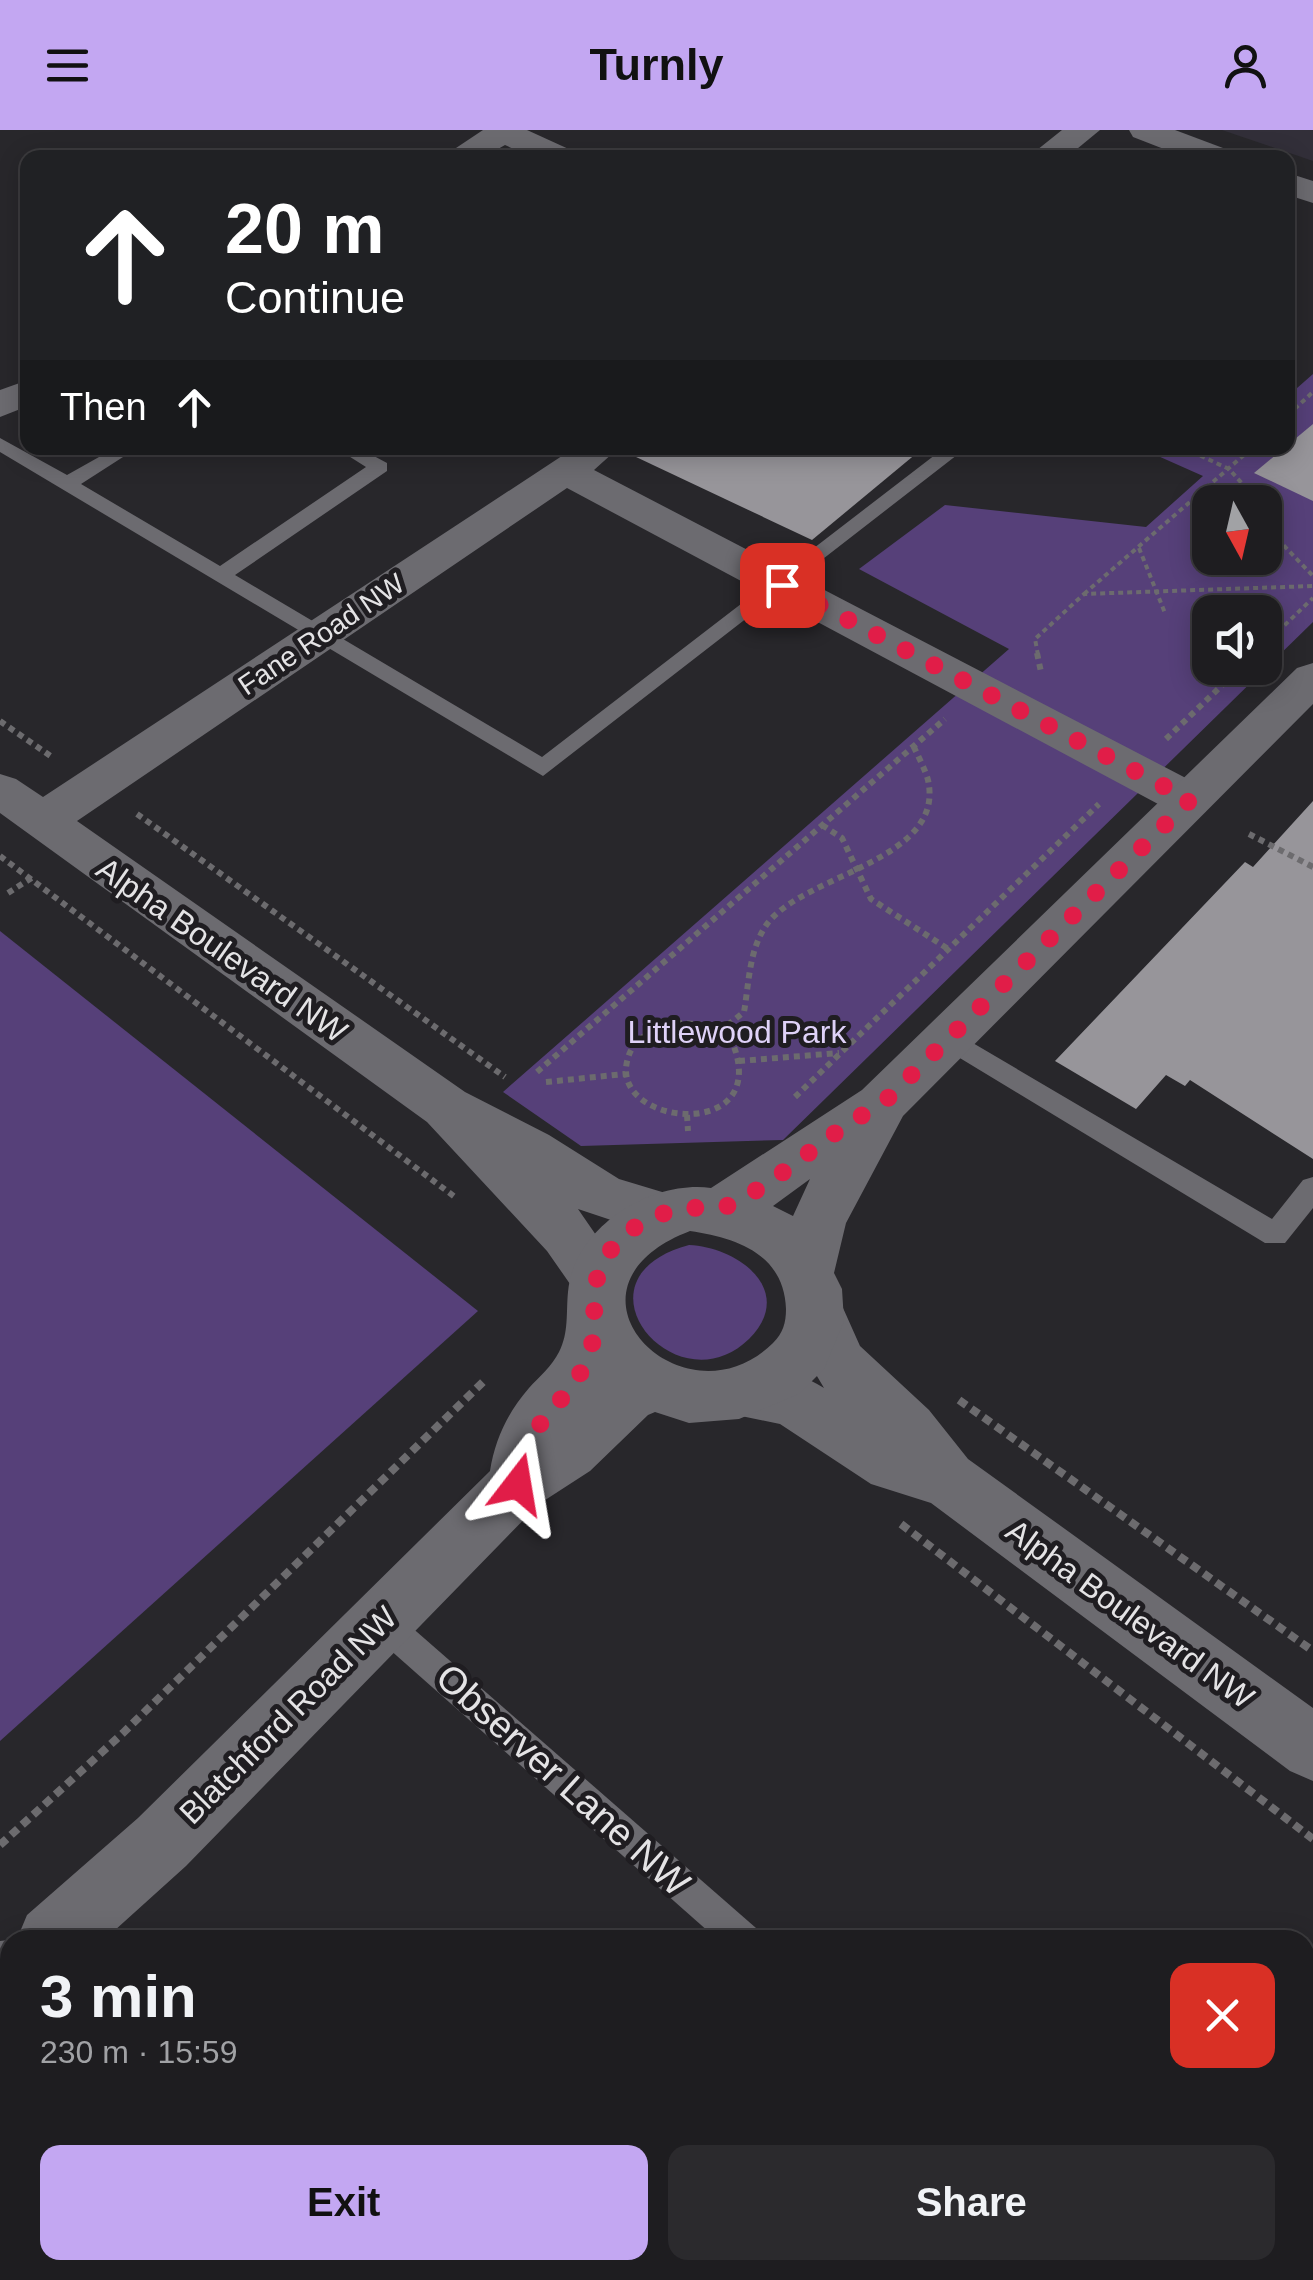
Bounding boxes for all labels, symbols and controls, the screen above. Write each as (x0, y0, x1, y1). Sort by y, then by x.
icon: menu (40, 38, 95, 93)
icon: person (1218, 38, 1273, 93)
text: Turnly (589, 39, 724, 90)
icon: ahead (60, 190, 190, 320)
text: 20 m (225, 190, 385, 268)
text: Continue (225, 272, 405, 323)
icon: ahead (167, 380, 222, 435)
text: Then (60, 386, 147, 428)
north arrow (1192, 485, 1282, 575)
map controls (1192, 485, 1282, 685)
pin (740, 543, 825, 628)
icon: arrive (755, 558, 810, 613)
street label: Fane Road NW (233, 567, 410, 701)
button: sound (1192, 595, 1282, 685)
street label: Alpha Boulevard NW (90, 850, 355, 1050)
park label: Littlewood Park (628, 1014, 847, 1050)
position arrow (466, 1432, 570, 1536)
street label: Alpha Boulevard NW (999, 1512, 1261, 1716)
street label: Blatchford Road NW (172, 1599, 404, 1831)
street label: Observer Lane NW (428, 1656, 698, 1905)
text: 3 min (40, 1963, 197, 2030)
button: close (1170, 1963, 1275, 2068)
text: 230 m · 15:59 (40, 2034, 237, 2070)
button: Exit (40, 2145, 648, 2260)
button: Share (668, 2145, 1275, 2260)

